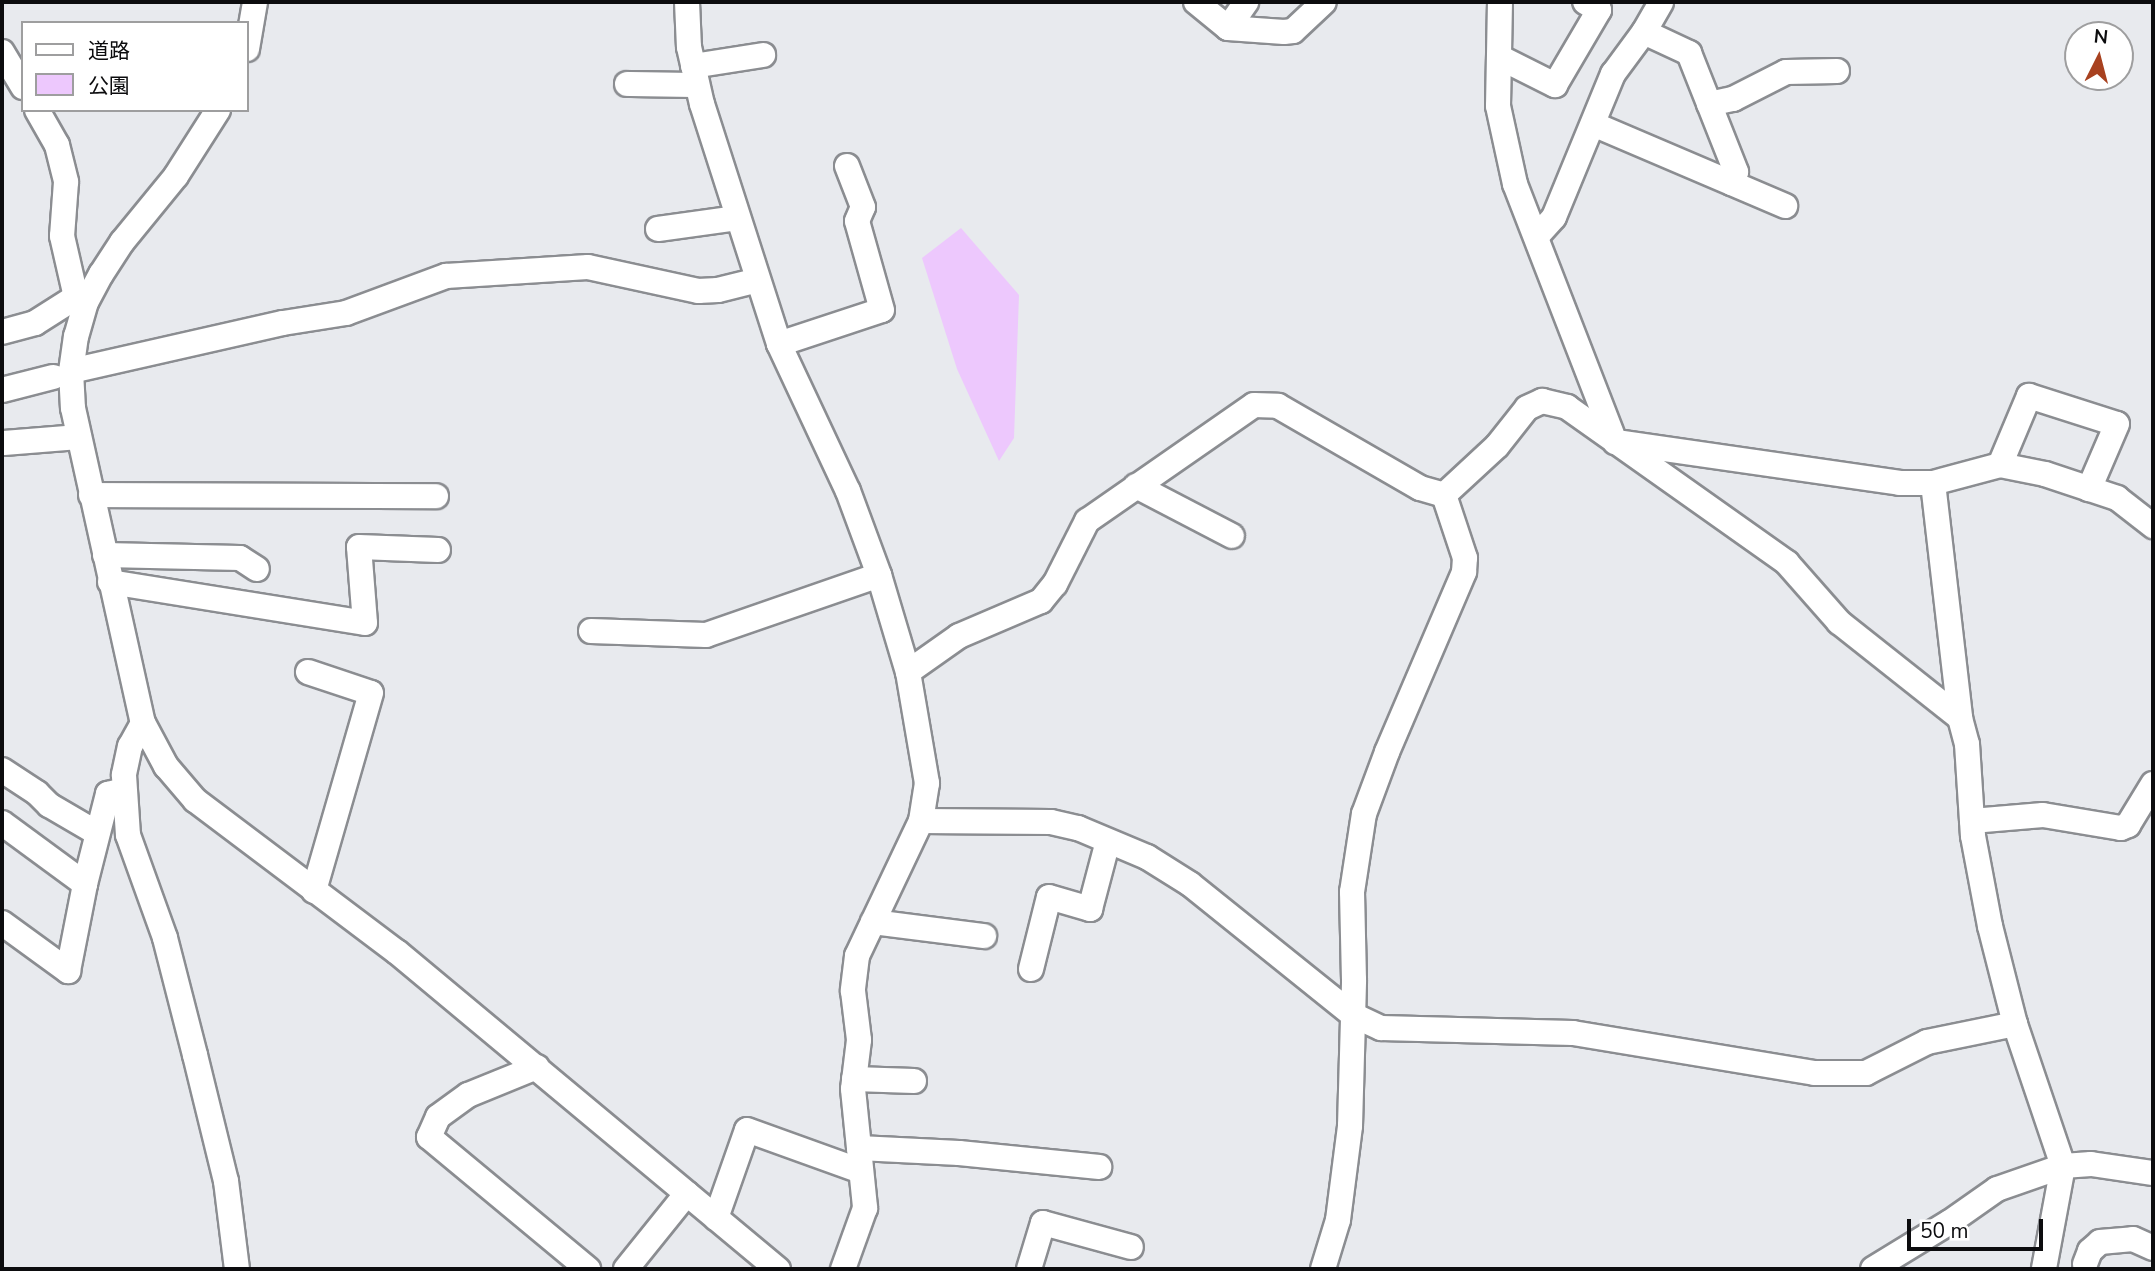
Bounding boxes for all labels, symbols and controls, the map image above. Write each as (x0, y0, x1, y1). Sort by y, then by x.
legend (21, 21, 248, 112)
north arrow (2064, 21, 2134, 91)
text: N (2093, 23, 2109, 51)
text: 道路 (88, 37, 130, 65)
text: 公園 (88, 72, 130, 100)
scale bar (1910, 1204, 2046, 1248)
text: 50 m (1920, 1217, 1969, 1245)

